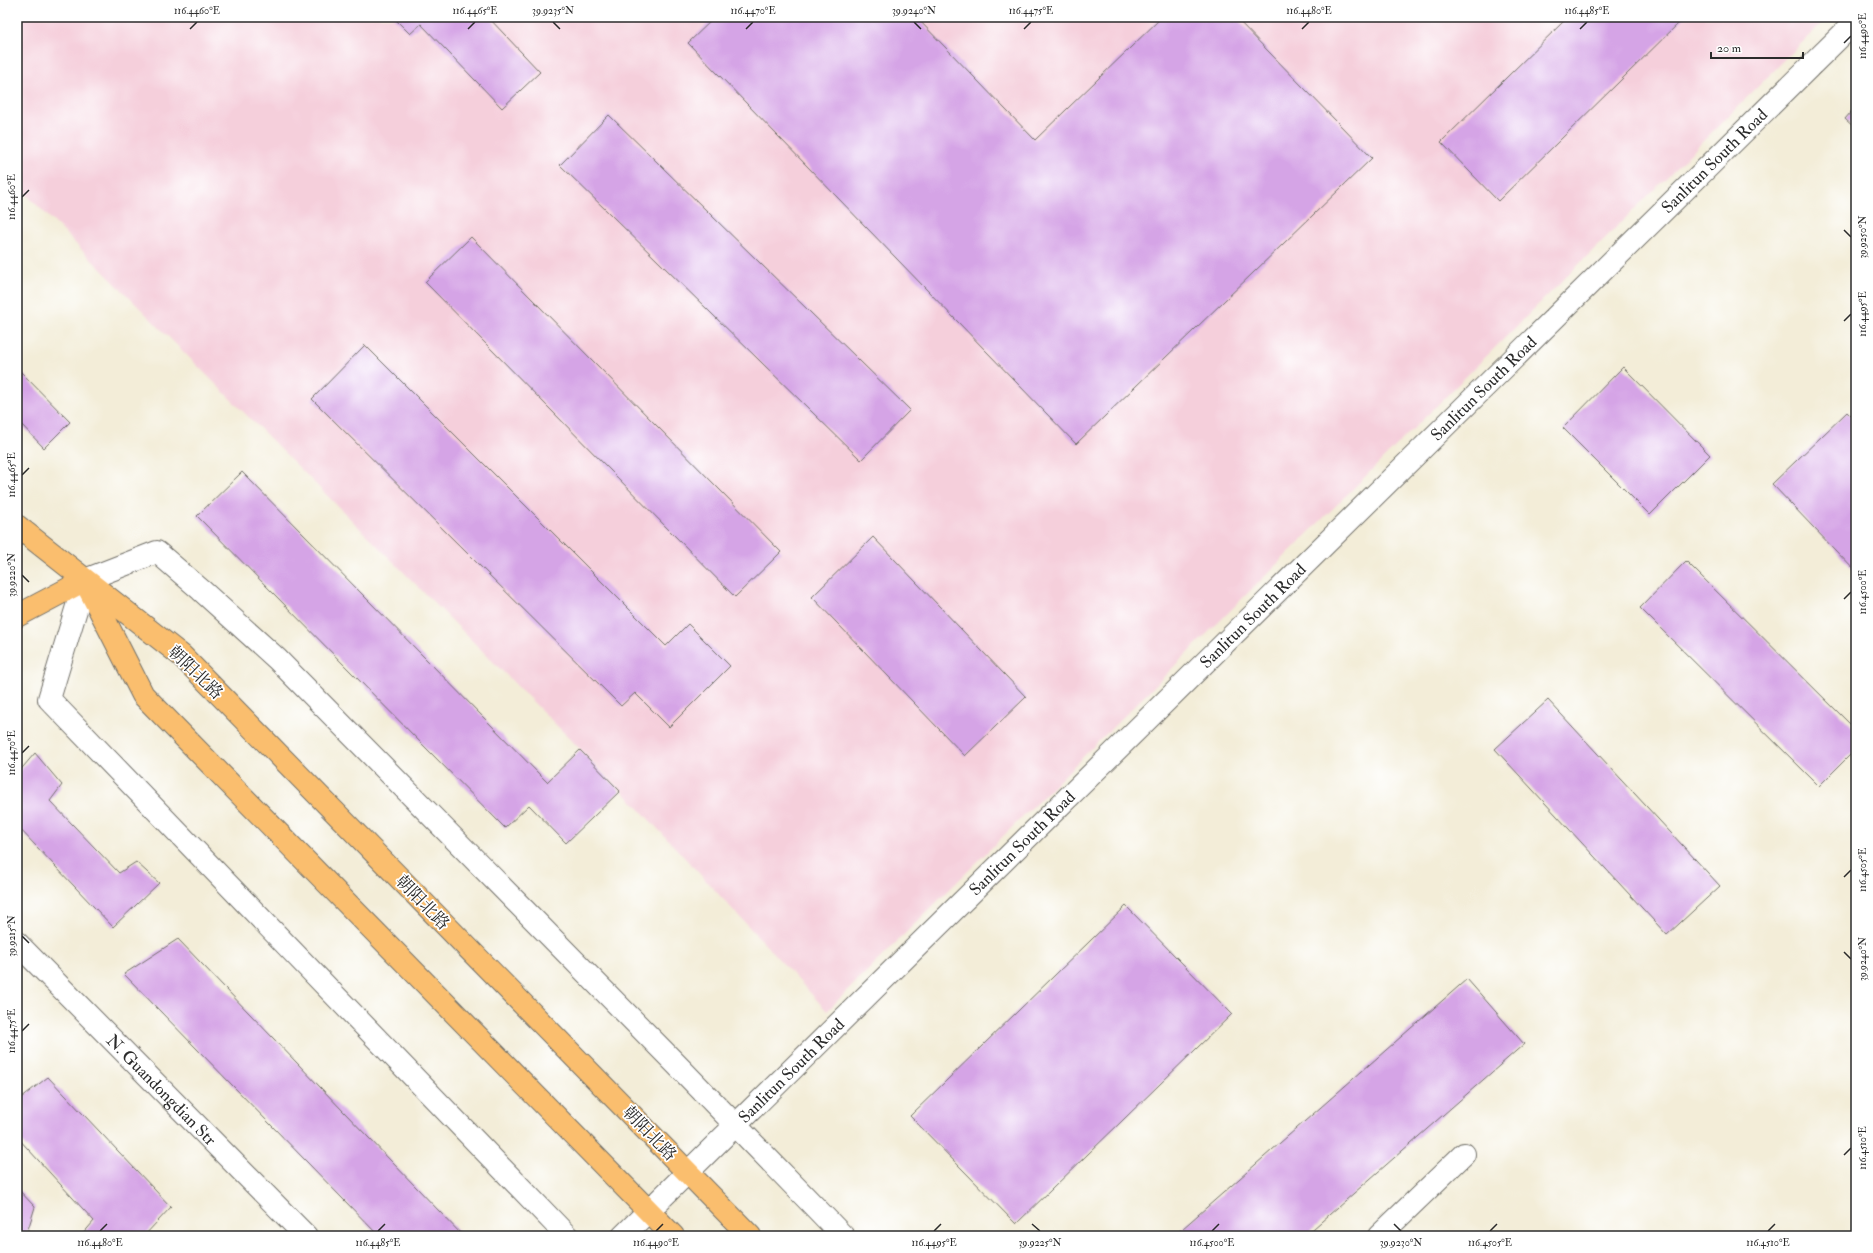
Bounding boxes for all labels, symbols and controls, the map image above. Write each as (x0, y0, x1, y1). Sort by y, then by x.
text: 116.4460°E (174, 5, 220, 17)
text: 116.4465°E (452, 5, 498, 17)
text: 39.9235°N (532, 5, 574, 17)
text: 116.4470°E (730, 5, 776, 17)
text: 39.9240°N (892, 5, 936, 17)
text: 116.4475°E (1009, 5, 1053, 17)
text: 116.4480°E (1286, 5, 1332, 17)
text: 116.4485°E (1565, 5, 1609, 17)
text: 116.4490°E (1857, 13, 1869, 59)
scale bar (1711, 34, 1803, 60)
text: 20 m (1717, 41, 1742, 56)
street label: Sanlitun South Road (1657, 104, 1772, 218)
text: 116.4460°E (6, 174, 18, 220)
text: 39.9250°N (1857, 215, 1869, 258)
text: 116.4495°E (1857, 291, 1869, 337)
street label: Sanlitun South Road (1426, 331, 1542, 445)
text: 116.4465°E (6, 452, 18, 498)
text: 39.9220°N (6, 553, 18, 597)
street label: Sanlitun South Road (1196, 559, 1311, 673)
text: 116.4500°E (1857, 570, 1869, 614)
street label: 朝阳北路 (164, 641, 227, 704)
text: 116.4470°E (6, 730, 18, 776)
street label: Sanlitun South Road (965, 786, 1080, 900)
text: 116.4505°E (1857, 848, 1869, 892)
street label: 朝阳北路 (391, 871, 454, 934)
text: 39.9215°N (6, 915, 18, 957)
text: 39.9240°N (1857, 937, 1869, 981)
text: 116.4475°E (6, 1009, 18, 1053)
street label: Sanlitun South Road (734, 1013, 849, 1128)
street label: N. Guandongdian Str (102, 1030, 221, 1150)
street label: 朝阳北路 (618, 1102, 681, 1165)
text: 116.4510°E (1857, 1126, 1869, 1170)
text: 116.4480°E (77, 1237, 123, 1249)
text: 116.4485°E (356, 1237, 400, 1249)
text: 116.4490°E (633, 1237, 679, 1249)
text: 116.4495°E (911, 1237, 957, 1249)
text: 39.9225°N (1018, 1237, 1062, 1249)
text: 116.4500°E (1190, 1237, 1234, 1249)
text: 39.9230°N (1380, 1237, 1422, 1249)
text: 116.4505°E (1468, 1237, 1512, 1249)
text: 116.4510°E (1746, 1237, 1790, 1249)

